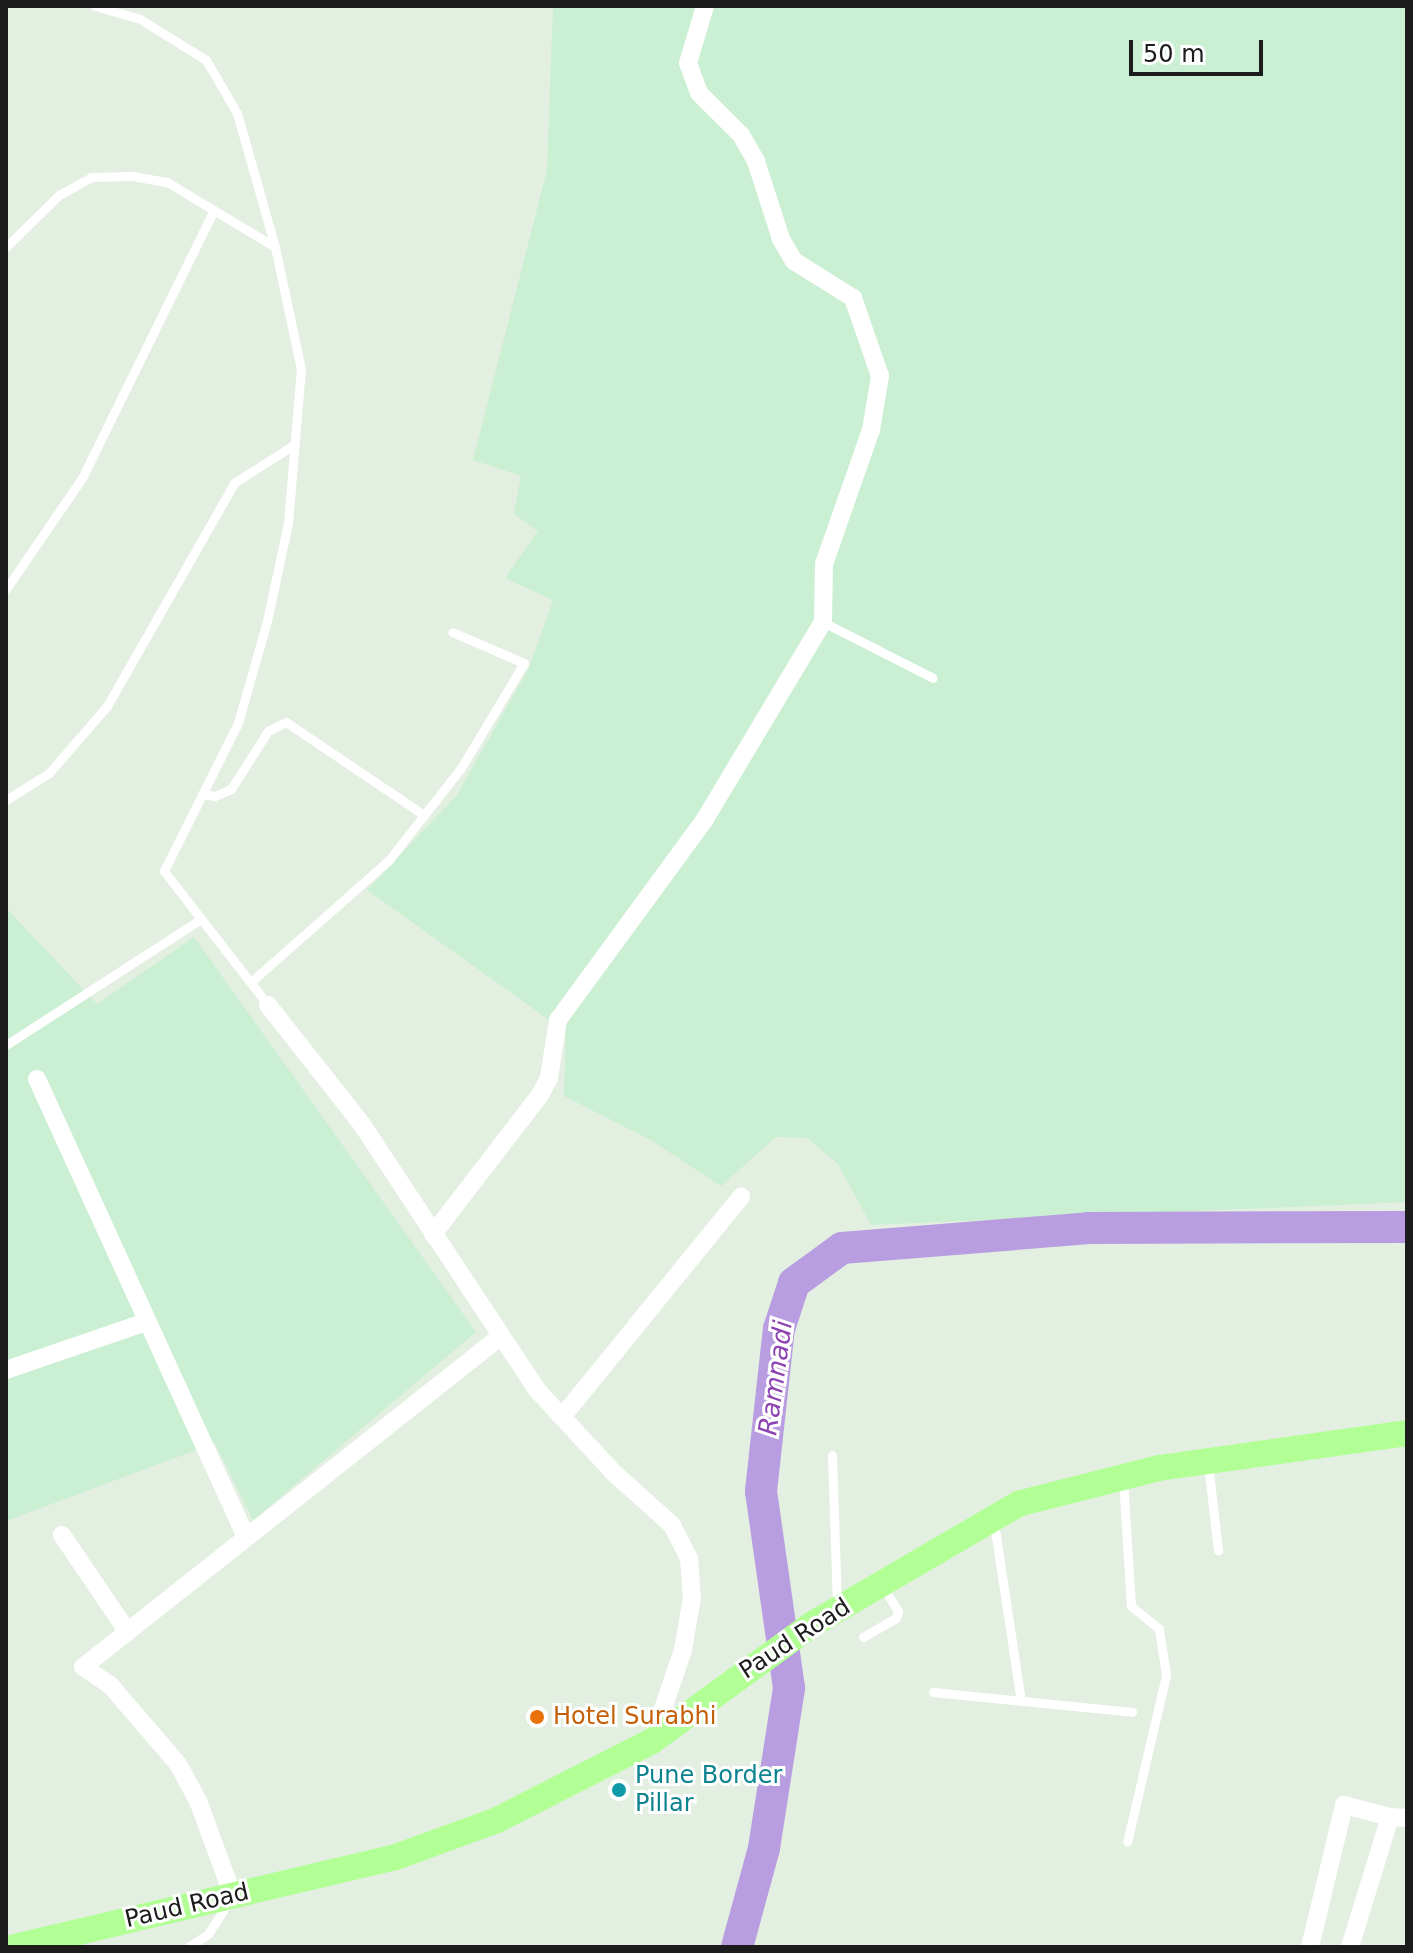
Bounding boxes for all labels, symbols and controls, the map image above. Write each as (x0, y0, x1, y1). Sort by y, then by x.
scale bar (1133, 24, 1267, 74)
text: 50 m (1143, 40, 1205, 68)
water label: Ramnadi (753, 1319, 799, 1437)
street label: Paud Road (734, 1593, 856, 1685)
place label: Hotel Surabhi (553, 1703, 716, 1731)
marker: Hotel Surabhi (528, 1708, 546, 1726)
place label: Pune Border Pillar (635, 1762, 782, 1818)
marker: Pune Border Pillar (610, 1781, 628, 1799)
street label: Paud Road (122, 1878, 252, 1934)

